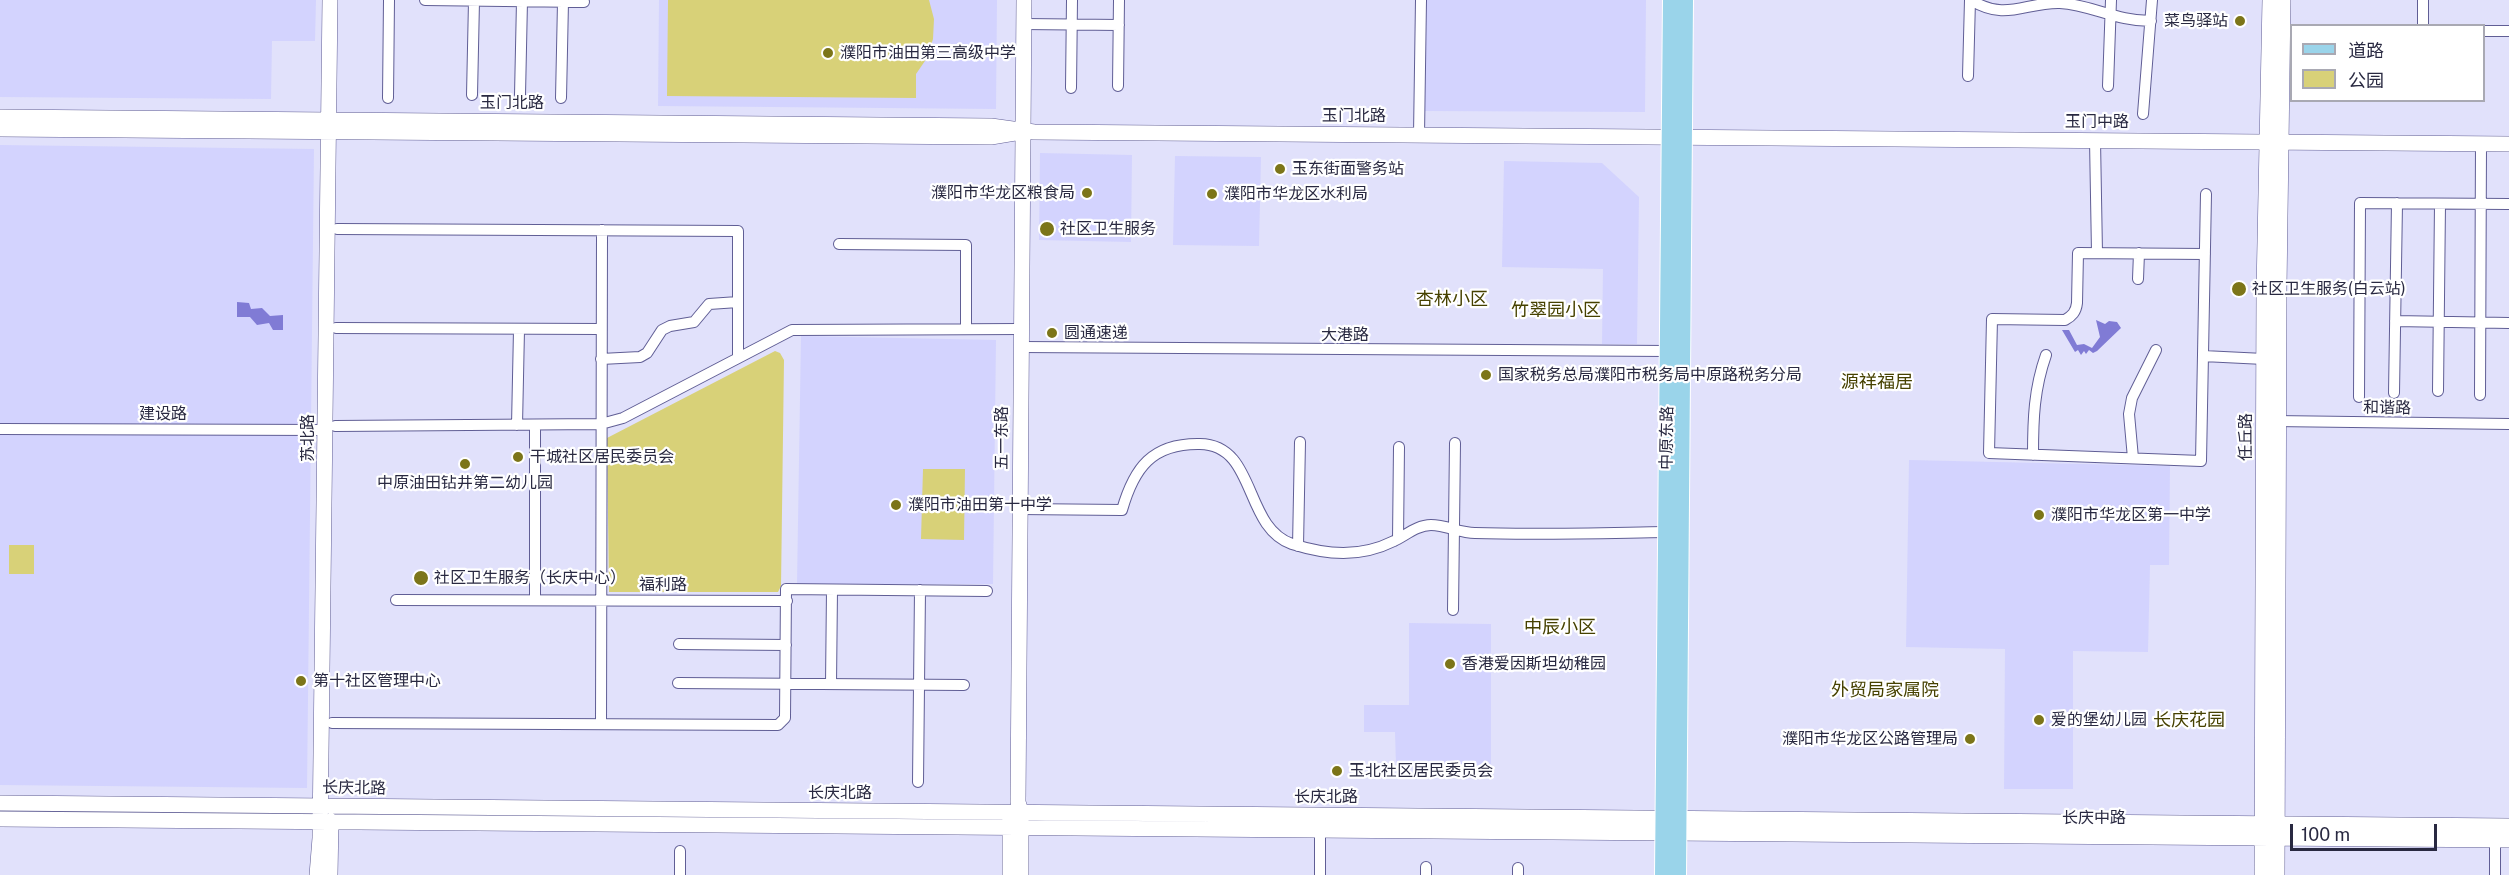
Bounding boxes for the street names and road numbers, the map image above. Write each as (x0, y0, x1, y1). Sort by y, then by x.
street label: 玉门北路 (480, 93, 544, 113)
street label: 玉门北路 (1322, 106, 1386, 126)
street label: 玉门中路 (2065, 112, 2129, 132)
street label: 大港路 (1321, 325, 1369, 345)
street label: 和谐路 (2363, 398, 2411, 418)
street label: 建设路 (139, 404, 187, 424)
street label: 五一东路 (992, 406, 1012, 470)
street label: 中原东路 (1657, 406, 1677, 470)
street label: 任丘路 (2236, 413, 2256, 461)
street label: 苏北路 (298, 414, 318, 462)
street label: 福利路 (639, 575, 687, 595)
street label: 长庆北路 (322, 778, 386, 798)
street label: 长庆北路 (808, 783, 872, 803)
street label: 长庆北路 (1294, 787, 1358, 807)
street label: 长庆中路 (2062, 808, 2126, 828)

